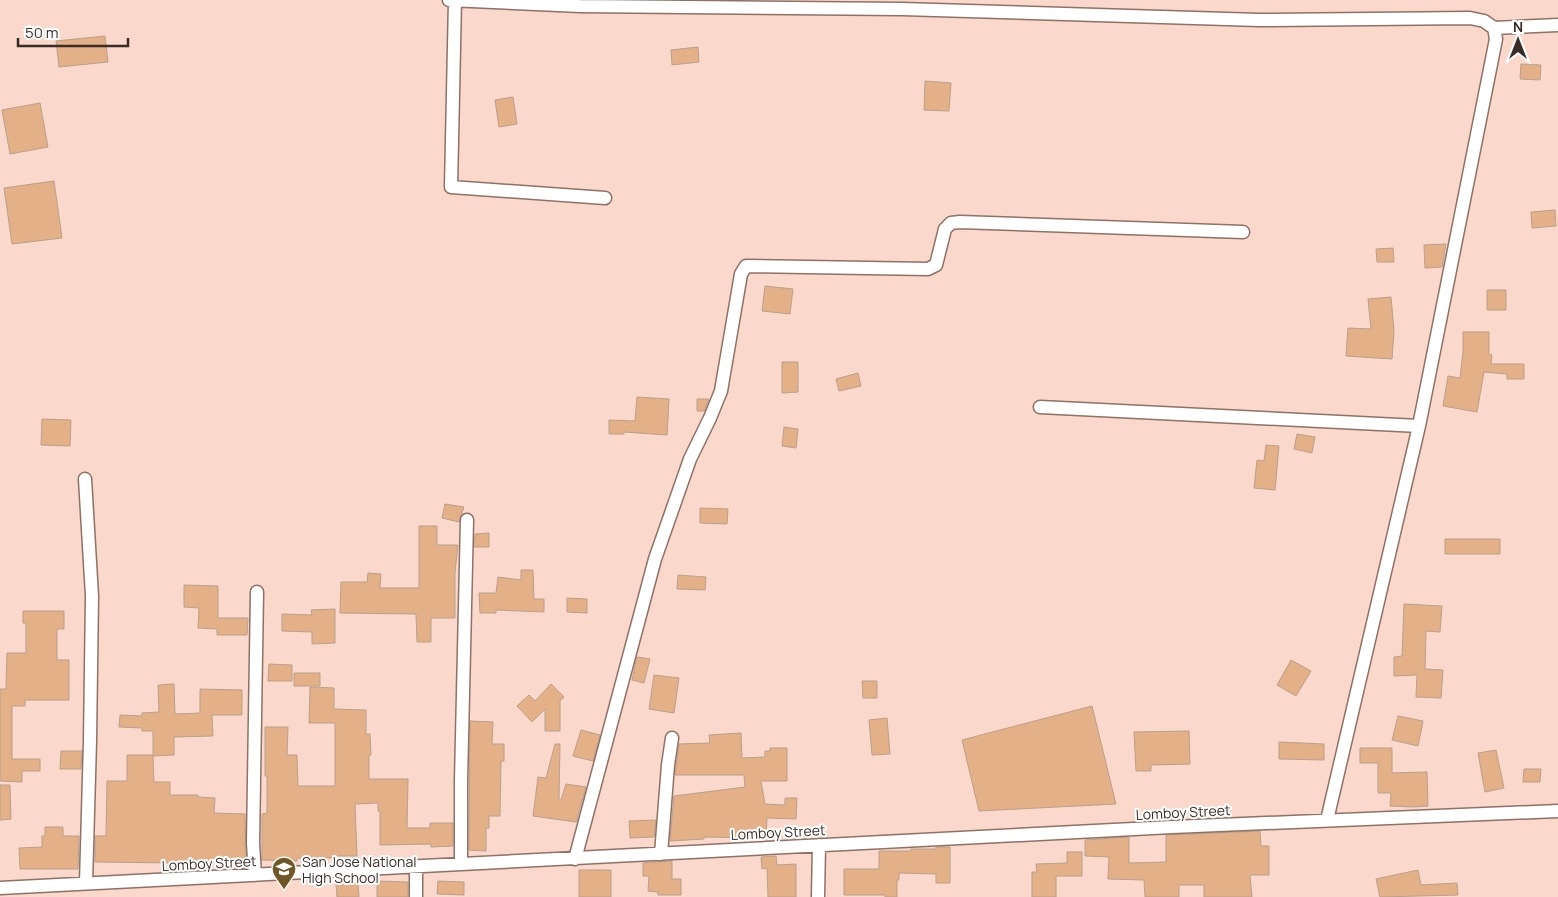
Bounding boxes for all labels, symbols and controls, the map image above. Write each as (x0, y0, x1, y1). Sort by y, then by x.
scale bar (18, 15, 128, 47)
north arrow (1493, 15, 1543, 65)
text: N (1513, 17, 1523, 36)
text: 50 m (25, 22, 59, 43)
street label: Lomboy Street (1135, 800, 1231, 824)
street label: Lomboy Street (730, 820, 826, 844)
street label: Lomboy Street (161, 851, 257, 875)
place label: San Jose National High School (302, 852, 416, 887)
school or university icon: San Jose National High School (271, 856, 297, 890)

